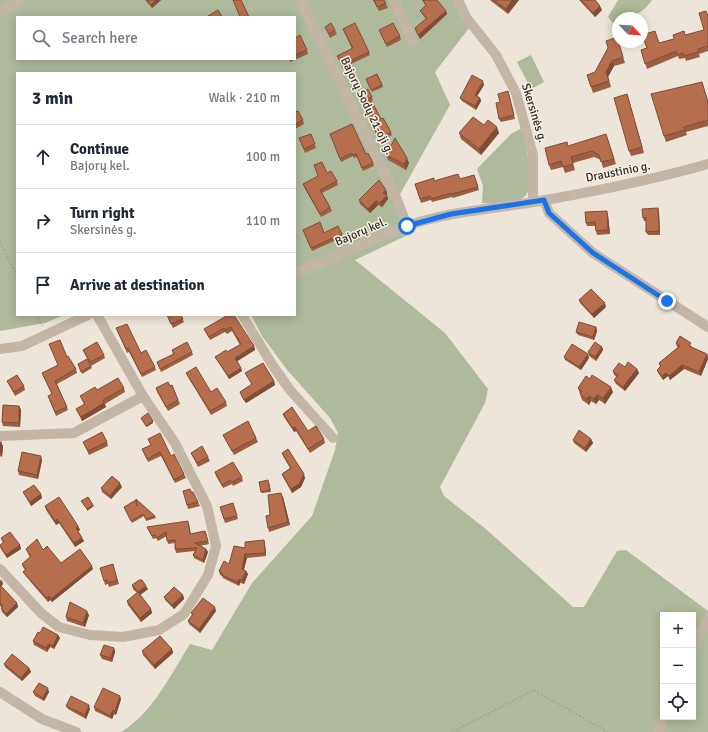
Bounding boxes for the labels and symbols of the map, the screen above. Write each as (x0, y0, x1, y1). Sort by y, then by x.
north arrow (612, 12, 648, 48)
street label: Bajorų Sodų 21-oji g. (337, 55, 397, 157)
street label: Skersinės g. (518, 81, 550, 145)
street label: Draustinio g. (584, 158, 652, 186)
street label: Bajorų kel. (333, 214, 389, 250)
route start (398, 217, 416, 235)
route end (658, 292, 676, 310)

